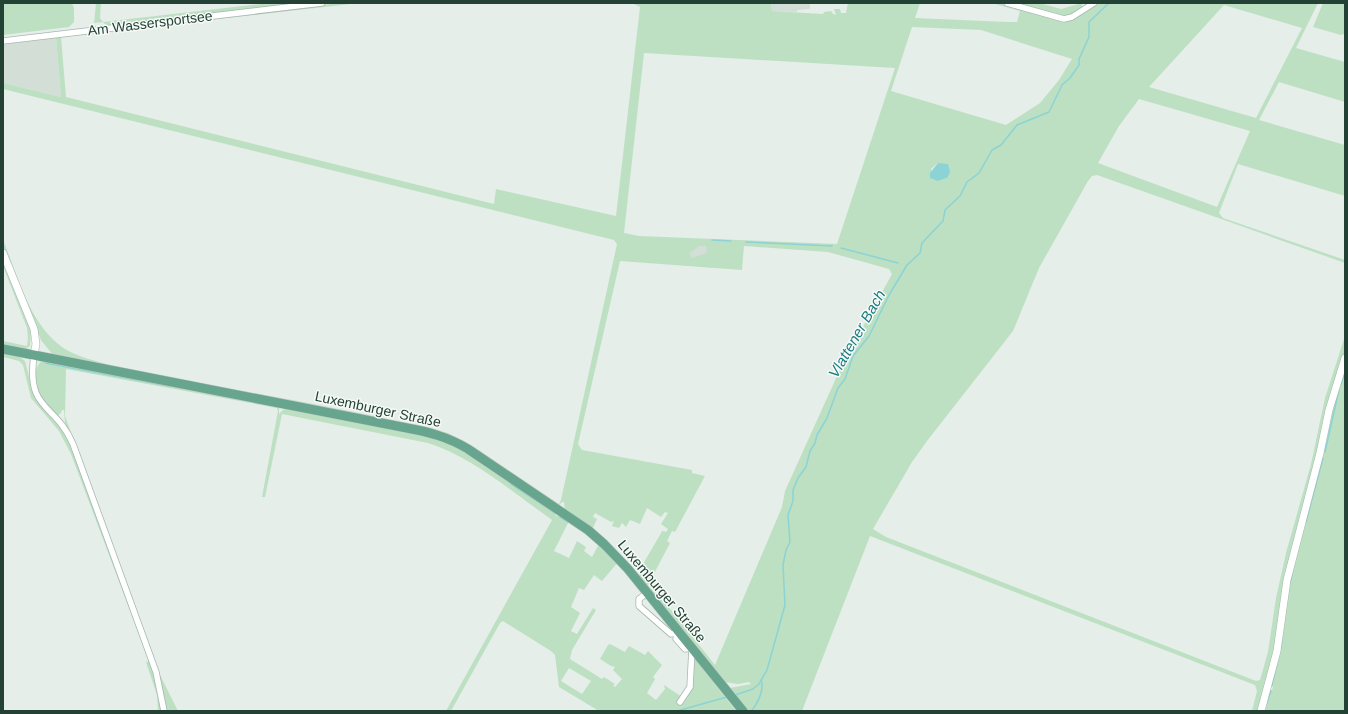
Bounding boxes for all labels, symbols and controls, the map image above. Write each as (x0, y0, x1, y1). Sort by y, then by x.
street label: Am Wassersportsee (87, 7, 213, 39)
water label: Vlattener Bach (825, 287, 889, 381)
street label: Luxemburger Straße (314, 388, 443, 430)
street label: Luxemburger Straße (615, 537, 710, 645)

